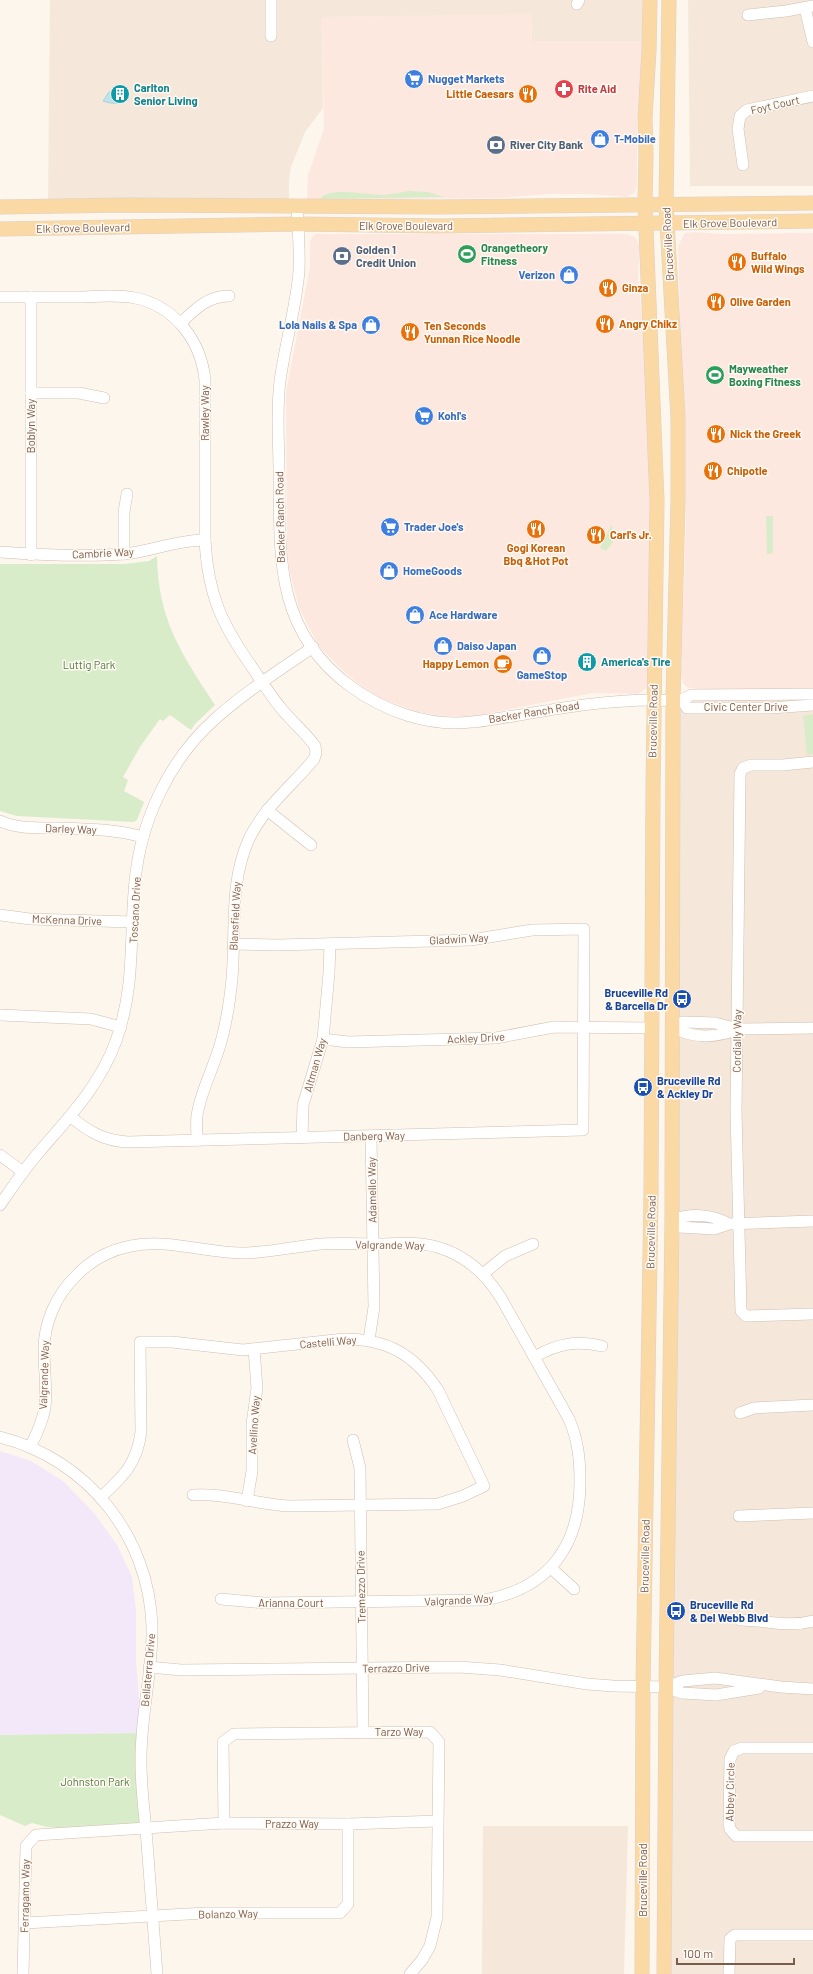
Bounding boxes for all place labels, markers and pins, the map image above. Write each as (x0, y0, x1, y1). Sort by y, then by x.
supermarket icon: Nugget Markets (403, 68, 425, 90)
place label: Nugget Markets (428, 72, 505, 85)
pharmacy icon: Rite Aid (553, 78, 575, 100)
place label: Carlton Senior Living (134, 81, 198, 107)
place label: Rite Aid (578, 82, 616, 95)
building icon: Carlton Senior Living (109, 83, 131, 105)
restaurant icon: Little Caesars (517, 83, 539, 105)
place label: Little Caesars (446, 87, 514, 100)
shop icon: T-Mobile (589, 128, 611, 150)
place label: T-Mobile (614, 132, 656, 145)
bank icon: River City Bank (485, 134, 507, 156)
place label: River City Bank (510, 138, 583, 151)
place label: Orangetheory Fitness (481, 241, 548, 267)
place label: Golden 1 Credit Union (356, 243, 416, 269)
sports icon: Orangetheory Fitness (456, 243, 478, 265)
bank icon: Golden 1 Credit Union (331, 245, 353, 267)
place label: Buffalo Wild Wings (751, 249, 805, 275)
restaurant icon: Buffalo Wild Wings (726, 251, 748, 273)
shop icon: Verizon (558, 264, 580, 286)
place label: Verizon (519, 268, 555, 281)
restaurant icon: Ginza (597, 277, 619, 299)
place label: Ginza (622, 281, 649, 294)
restaurant icon: Olive Garden (705, 291, 727, 313)
place label: Olive Garden (730, 295, 791, 308)
restaurant icon: Angry Chikz (594, 313, 616, 335)
shop icon: Lola Nails & Spa (360, 314, 382, 336)
place label: Angry Chikz (619, 317, 677, 330)
place label: Lola Nails & Spa (279, 318, 357, 331)
place label: Ten Seconds Yunnan Rice Noodle (424, 319, 520, 345)
restaurant icon: Ten Seconds Yunnan Rice Noodle (399, 321, 421, 343)
place label: Mayweather Boxing Fitness (729, 362, 801, 388)
sports icon: Mayweather Boxing Fitness (704, 364, 726, 386)
supermarket icon: Kohl's (413, 405, 435, 427)
place label: Kohl's (438, 409, 467, 422)
restaurant icon: Nick the Greek (705, 423, 727, 445)
place label: Nick the Greek (730, 427, 801, 440)
restaurant icon: Chipotle (702, 460, 724, 482)
place label: Chipotle (727, 464, 768, 477)
supermarket icon: Trader Joe's (379, 516, 401, 538)
restaurant icon: Gogi Korean Bbq &Hot Pot (525, 518, 547, 540)
place label: Trader Joe's (404, 520, 464, 533)
restaurant icon: Carl's Jr. (585, 524, 607, 546)
place label: Carl's Jr. (610, 528, 652, 541)
place label: Gogi Korean Bbq &Hot Pot (504, 541, 568, 567)
shop icon: HomeGoods (378, 560, 400, 582)
place label: HomeGoods (403, 564, 462, 577)
shop icon: Ace Hardware (404, 604, 426, 626)
place label: Ace Hardware (429, 608, 497, 621)
shop icon: Daiso Japan (432, 635, 454, 657)
place label: Daiso Japan (457, 639, 517, 652)
shop icon: GameStop (531, 645, 553, 667)
building icon: America's Tire (576, 651, 598, 673)
cafe icon: Happy Lemon (492, 653, 514, 675)
place label: America's Tire (601, 655, 671, 668)
place label: Happy Lemon (423, 657, 489, 670)
place label: GameStop (517, 668, 567, 681)
place label: Bruceville Rd & Barcella Dr (604, 986, 669, 1012)
bus stop icon: Bruceville Rd & Barcella Dr (671, 988, 693, 1010)
place label: Bruceville Rd & Ackley Dr (657, 1074, 721, 1100)
bus stop icon: Bruceville Rd & Ackley Dr (632, 1076, 654, 1098)
place label: Bruceville Rd & Del Webb Blvd (690, 1598, 768, 1624)
bus stop icon: Bruceville Rd & Del Webb Blvd (665, 1600, 687, 1622)

